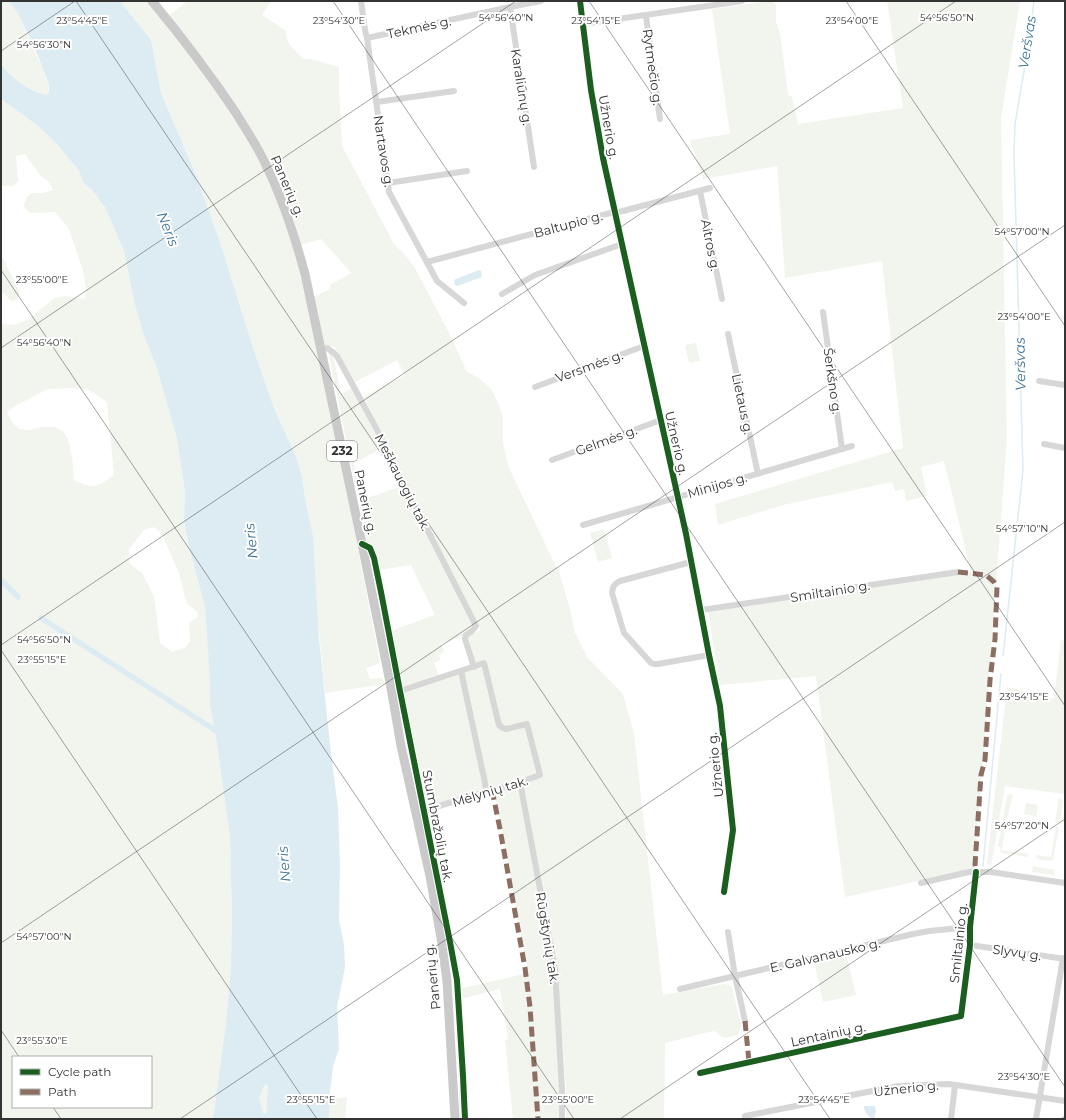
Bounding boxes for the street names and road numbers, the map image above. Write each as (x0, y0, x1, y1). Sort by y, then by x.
street label: Tekmės g. (385, 12, 453, 42)
street label: Rytmečio g. (640, 28, 666, 107)
street label: Karaliūnų g. (508, 48, 536, 127)
street label: Užnerio g. (595, 93, 623, 161)
street label: Nartavos g. (370, 114, 398, 188)
street label: Panerių g. (268, 153, 308, 220)
street label: Baltupio g. (532, 207, 604, 241)
street label: Aitros g. (698, 218, 724, 273)
street label: Versmės g. (553, 346, 625, 386)
street label: Šerkšno g. (820, 347, 846, 415)
street label: Lietaus g. (729, 372, 757, 436)
street label: Užnerio g. (662, 409, 692, 477)
street label: Gelmės g. (573, 421, 639, 459)
street label: Meškauogių tak. (372, 431, 434, 533)
road number: 232 (327, 441, 357, 461)
street label: Panerių g. (351, 468, 381, 536)
street label: Minijos g. (685, 469, 749, 501)
street label: Smiltainio g. (789, 577, 871, 605)
street label: Užnerio g. (704, 731, 726, 798)
street label: Stumbražolių tak. (419, 768, 457, 884)
street label: Mėlynių tak. (450, 772, 530, 810)
street label: Rūgštynių tak. (533, 891, 563, 985)
street label: Smiltainio g. (946, 902, 970, 984)
street label: E. Galvanausko g. (768, 934, 882, 975)
street label: Slyvų g. (991, 941, 1043, 963)
street label: Panerių g. (421, 943, 443, 1011)
street label: Lentainių g. (789, 1018, 867, 1050)
street label: Užnerio g. (873, 1077, 940, 1099)

